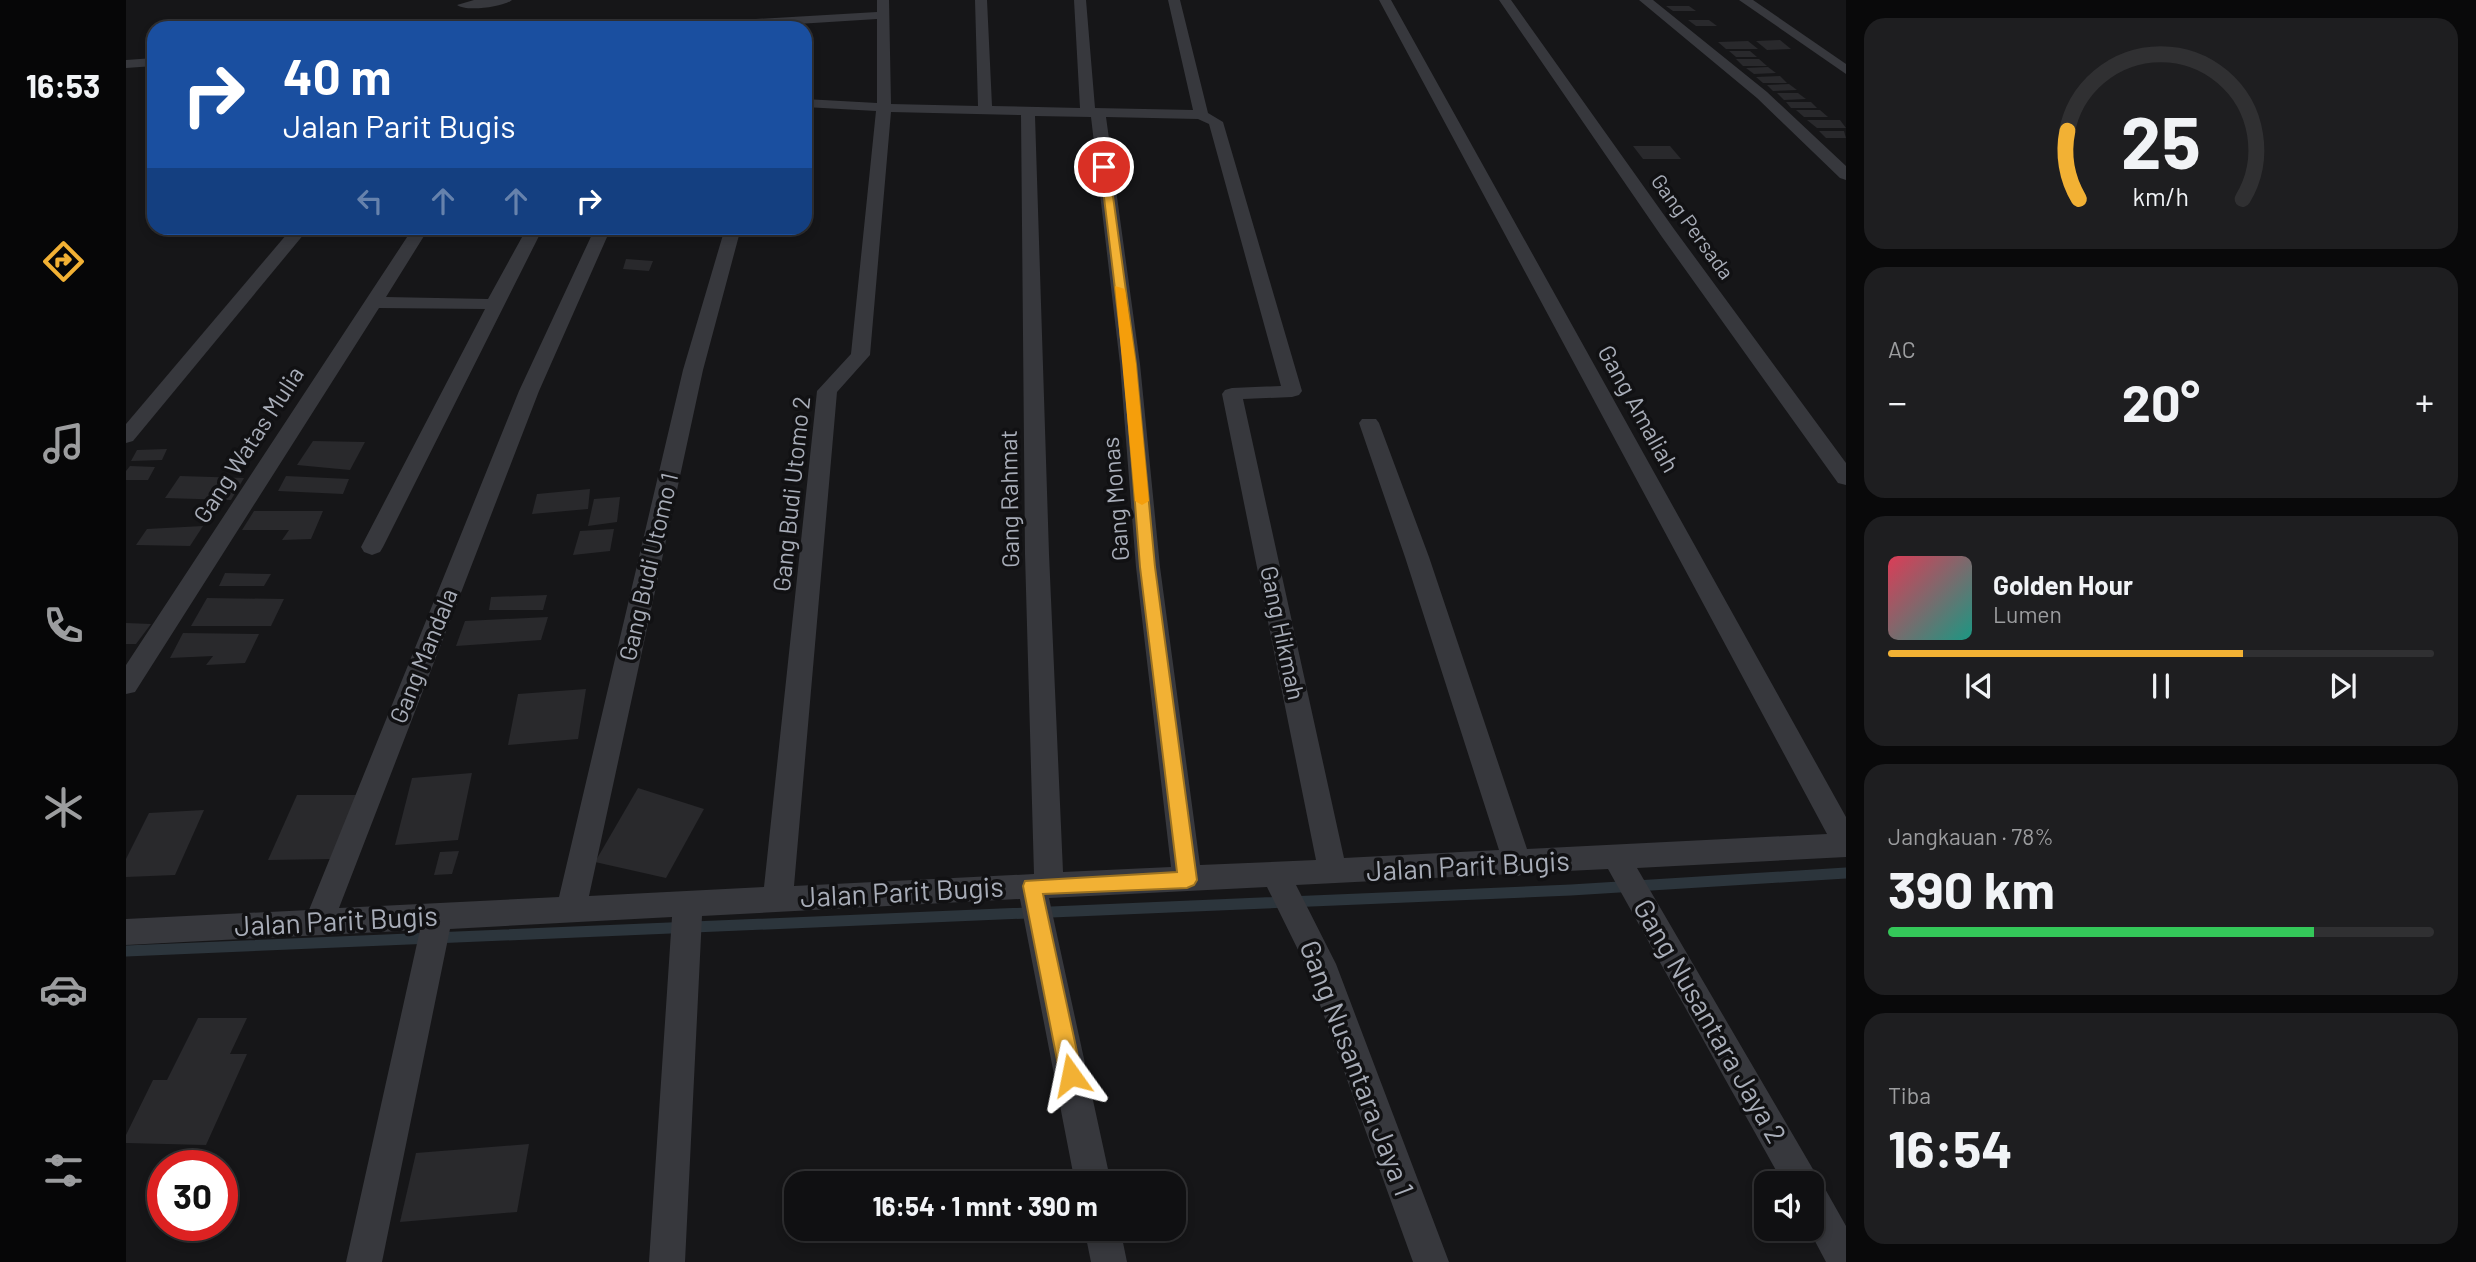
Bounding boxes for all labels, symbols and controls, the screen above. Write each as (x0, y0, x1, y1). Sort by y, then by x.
text: 40 m (283, 46, 391, 105)
icon: right (168, 49, 259, 140)
text: 16:53 (26, 66, 100, 104)
text: 25 (2121, 97, 2201, 185)
text: Jalan Parit Bugis (283, 106, 516, 144)
pin (1074, 137, 1134, 197)
icon: arrive (1085, 148, 1123, 186)
street label: Gang Persada (1647, 169, 1740, 284)
text: km/h (2133, 181, 2189, 211)
icon: left (351, 182, 389, 220)
icon: ahead (424, 182, 462, 220)
icon: ahead (497, 182, 535, 220)
icon: right (570, 182, 608, 220)
icon: directions (39, 237, 88, 286)
text: AC (1888, 335, 1916, 363)
street label: Gang Amaliah (1592, 340, 1686, 477)
street label: Gang Watas Mulia (186, 360, 309, 528)
text: 20° (2122, 370, 2200, 432)
text: − (1888, 378, 1907, 424)
text: + (2415, 378, 2434, 424)
street label: Gang Budi Utomo 2 (766, 395, 815, 593)
icon: music (39, 419, 88, 468)
street label: Gang Rahmat (993, 430, 1024, 568)
street label: Gang Monas (1095, 436, 1134, 562)
street label: Gang Budi Utomo 1 (612, 470, 683, 663)
street label: Gang Hikmah (1255, 563, 1312, 702)
text: Golden Hour (1993, 569, 2133, 600)
street label: Gang Mandala (382, 584, 463, 727)
text: Lumen (1993, 600, 2062, 628)
icon: phone (39, 601, 88, 650)
icon: previous (1960, 667, 1998, 705)
icon: pause (2142, 667, 2180, 705)
icon: next (2324, 667, 2362, 705)
icon: climate (39, 783, 88, 832)
text: Jangkauan · 78% (1888, 822, 2054, 850)
street label: Jalan Parit Bugis (1365, 843, 1570, 887)
text: 390 km (1888, 857, 2055, 919)
street label: Jalan Parit Bugis (799, 869, 1004, 913)
street label: Gang Nusantara Jaya 2 (1627, 892, 1795, 1149)
street label: Jalan Parit Bugis (233, 898, 438, 942)
street label: Gang Nusantara Jaya 1 (1294, 935, 1422, 1200)
icon: car (39, 965, 88, 1014)
position arrow (1034, 1038, 1108, 1112)
text: Tiba (1888, 1081, 1931, 1109)
text: 16:54 (1888, 1116, 2013, 1178)
icon: filters (39, 1146, 88, 1195)
speed limit sign: 30 (147, 1150, 238, 1241)
map controls (1754, 1171, 1824, 1241)
button: sound (1754, 1171, 1824, 1241)
text: 16:54 · 1 mnt · 390 m (872, 1190, 1098, 1221)

